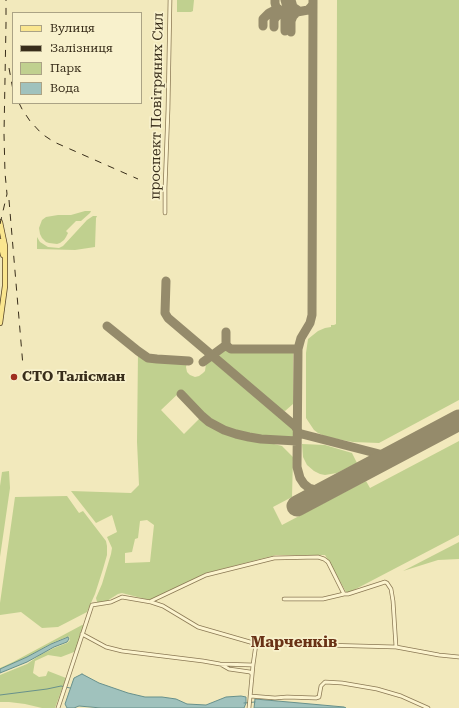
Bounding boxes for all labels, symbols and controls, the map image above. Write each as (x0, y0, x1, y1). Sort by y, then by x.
legend (12, 12, 142, 104)
street label: проспект Повітряних Сил (147, 12, 167, 200)
text: Вулиця (50, 21, 95, 35)
text: Залізниця (50, 41, 113, 55)
text: Парк (50, 61, 82, 75)
text: Вода (50, 81, 79, 95)
place label: СТО Талісман (22, 369, 125, 385)
marker: СТО Талісман (9, 372, 19, 382)
district label: Марченків (251, 634, 337, 652)

